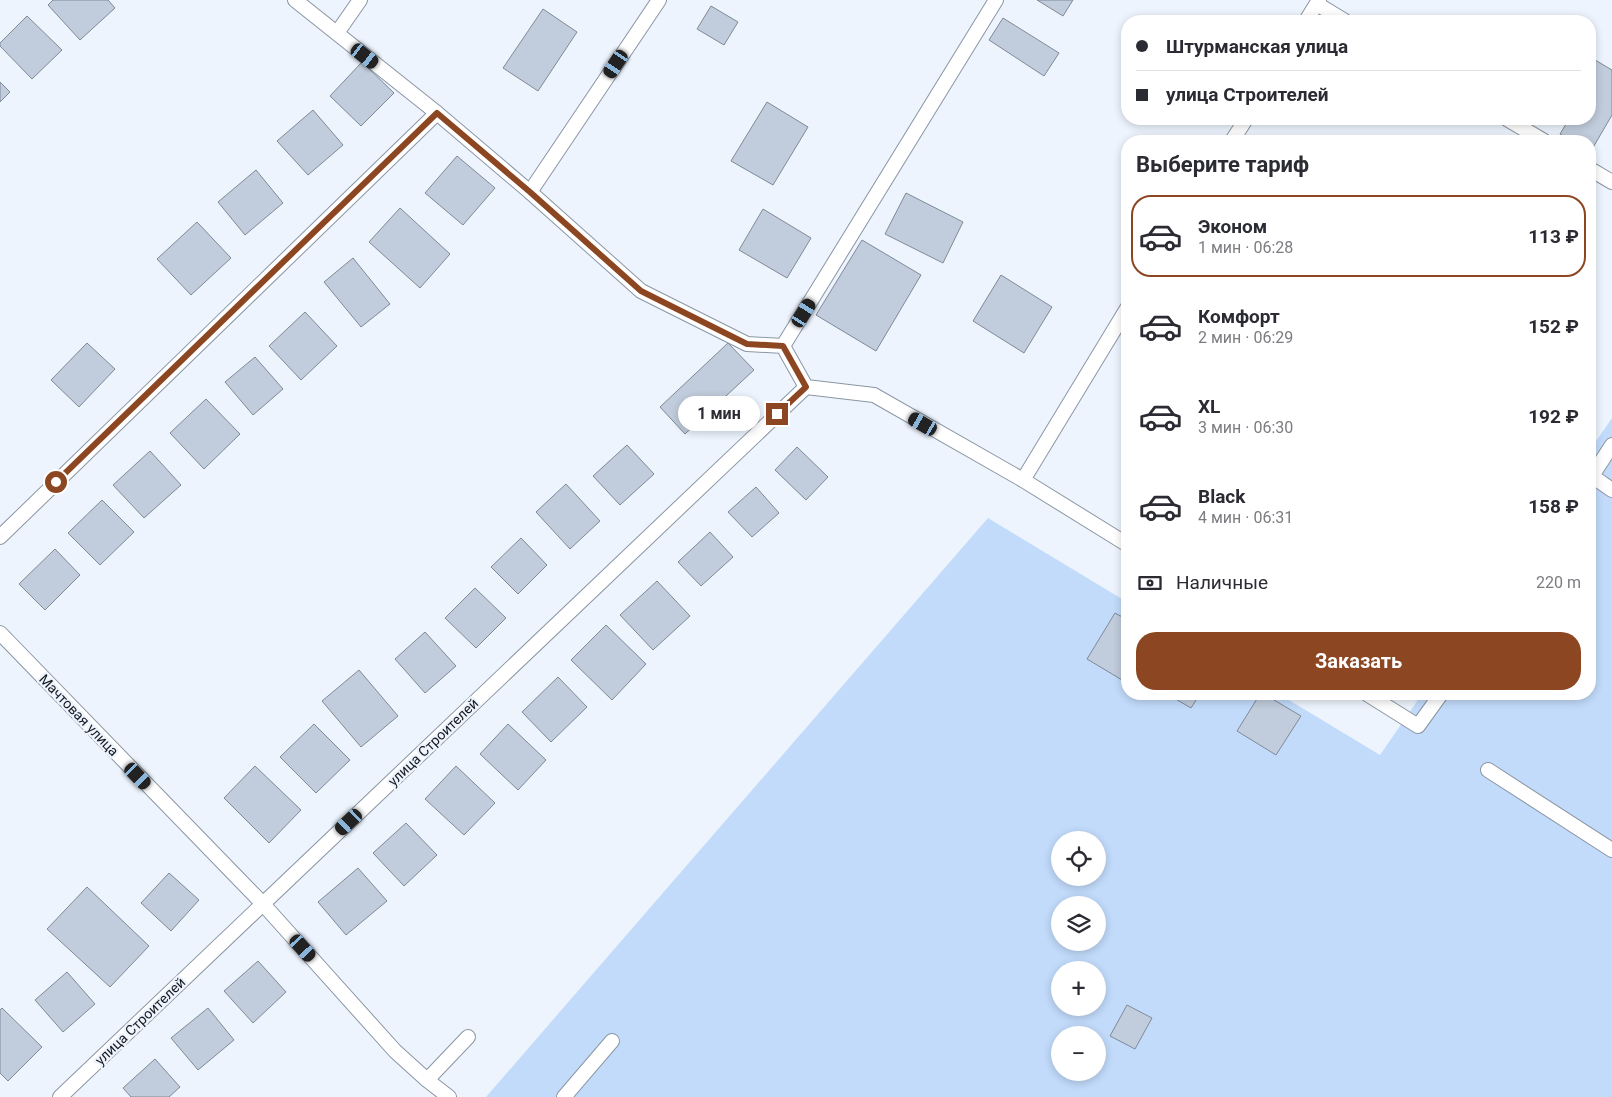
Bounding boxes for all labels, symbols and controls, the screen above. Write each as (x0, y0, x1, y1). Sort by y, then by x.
text: Штурманская улица (1166, 35, 1348, 58)
car (348, 41, 381, 71)
car (601, 47, 630, 81)
text: улица Строителей (1166, 83, 1329, 106)
text: Выберите тариф (1136, 152, 1309, 177)
icon: car (1138, 214, 1183, 259)
text: Эконом (1198, 215, 1267, 238)
text: 113 ₽ (1528, 225, 1579, 248)
text: 1 мин · 06:28 (1198, 238, 1293, 257)
car (789, 296, 818, 330)
icon: car (1138, 304, 1183, 349)
text: Комфорт (1198, 305, 1280, 328)
text: 152 ₽ (1528, 315, 1579, 338)
text: 2 мин · 06:29 (1198, 328, 1293, 347)
icon: car (1138, 394, 1183, 439)
text: XL (1198, 395, 1220, 418)
callout: 1 мин (677, 396, 760, 432)
route end (766, 403, 788, 425)
text: 1 мин (697, 404, 741, 423)
text: 192 ₽ (1528, 405, 1579, 428)
car (906, 410, 939, 438)
text: 3 мин · 06:30 (1198, 418, 1293, 437)
route start (45, 471, 67, 493)
icon: car (1138, 484, 1183, 529)
text: Black (1198, 485, 1245, 508)
text: 158 ₽ (1528, 495, 1579, 518)
text: 4 мин · 06:31 (1198, 508, 1293, 527)
icon: cash (1136, 569, 1164, 597)
text: Наличные (1176, 571, 1268, 594)
text: 220 m (1536, 573, 1581, 592)
button: Заказать (1136, 632, 1581, 690)
street label: Мачтовая улица (36, 671, 122, 759)
street label: улица Строителей (385, 695, 481, 789)
car (122, 760, 153, 792)
car (332, 806, 365, 838)
map controls (1051, 831, 1106, 1081)
button: locate (1051, 831, 1106, 886)
button: layers (1051, 896, 1106, 951)
car (287, 932, 318, 964)
button: + (1051, 961, 1106, 1016)
street label: улица Строителей (92, 974, 188, 1068)
button: − (1051, 1026, 1106, 1081)

